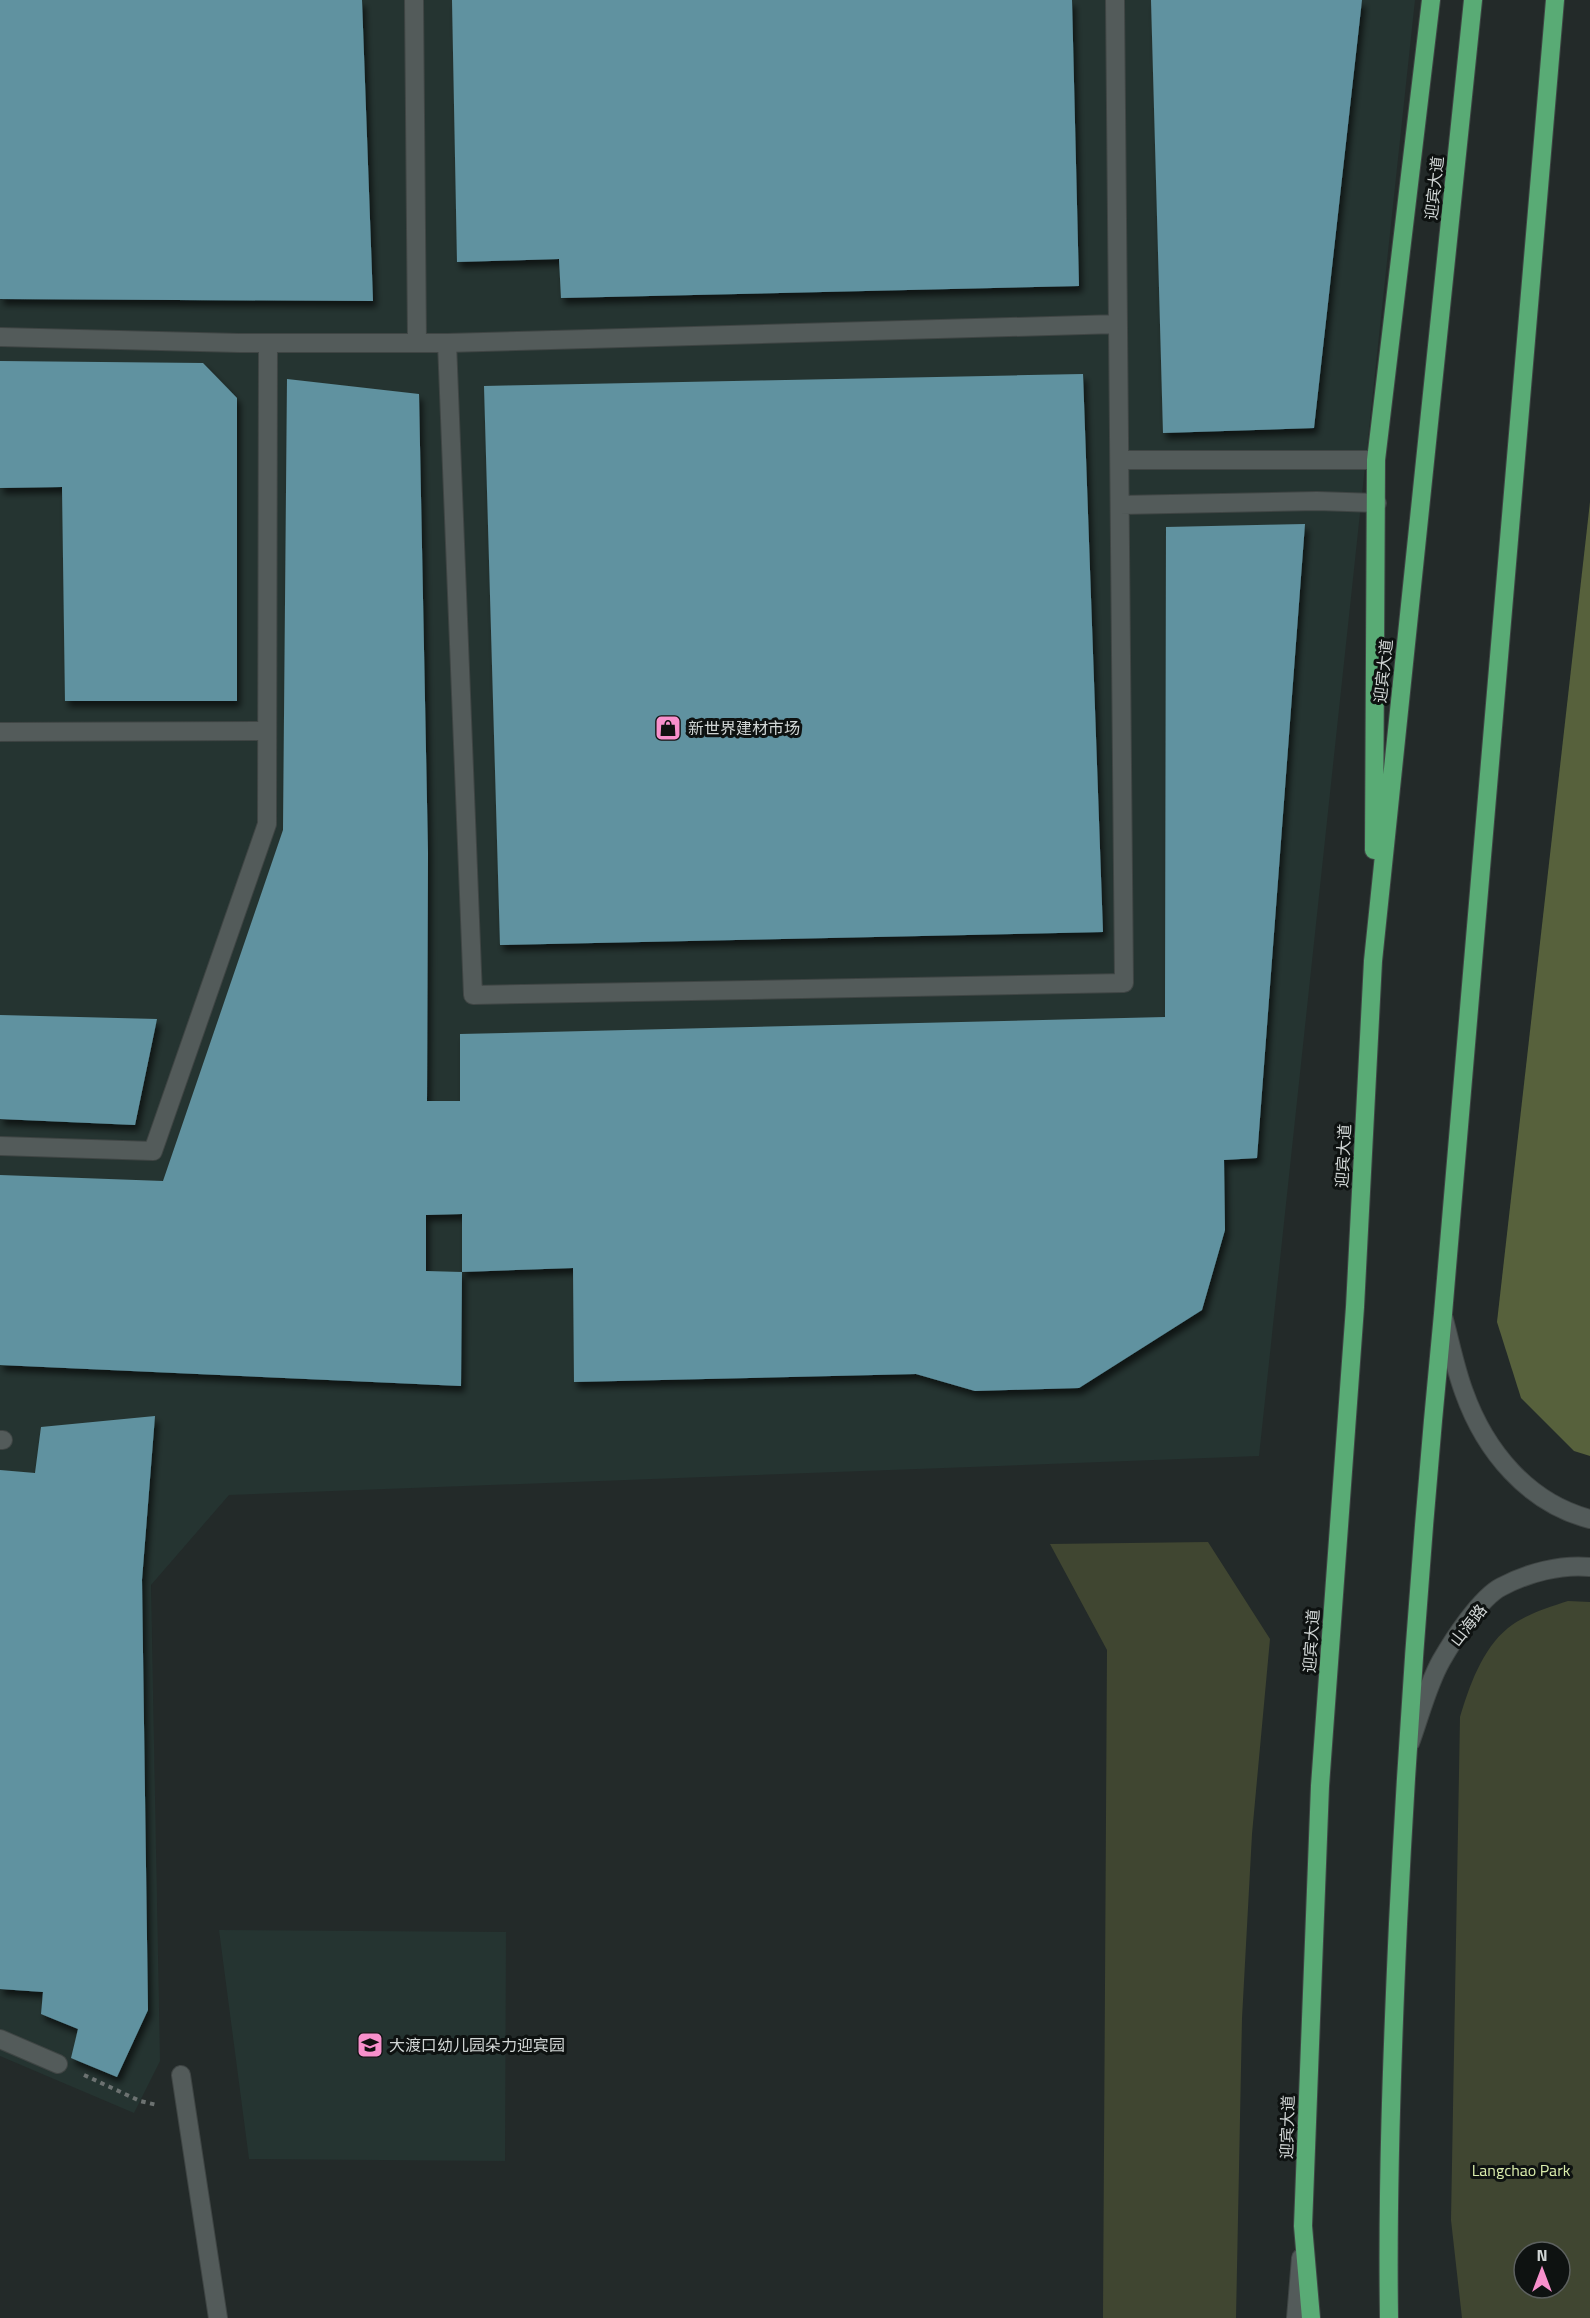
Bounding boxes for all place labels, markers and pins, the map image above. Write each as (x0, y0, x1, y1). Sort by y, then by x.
shop icon: 新世界建材市场 (653, 713, 683, 743)
place label: 新世界建材市场 (688, 716, 800, 740)
school or university icon: 大渡口幼儿园朵力迎宾园 (355, 2030, 385, 2060)
place label: 大渡口幼儿园朵力迎宾园 (389, 2033, 565, 2057)

